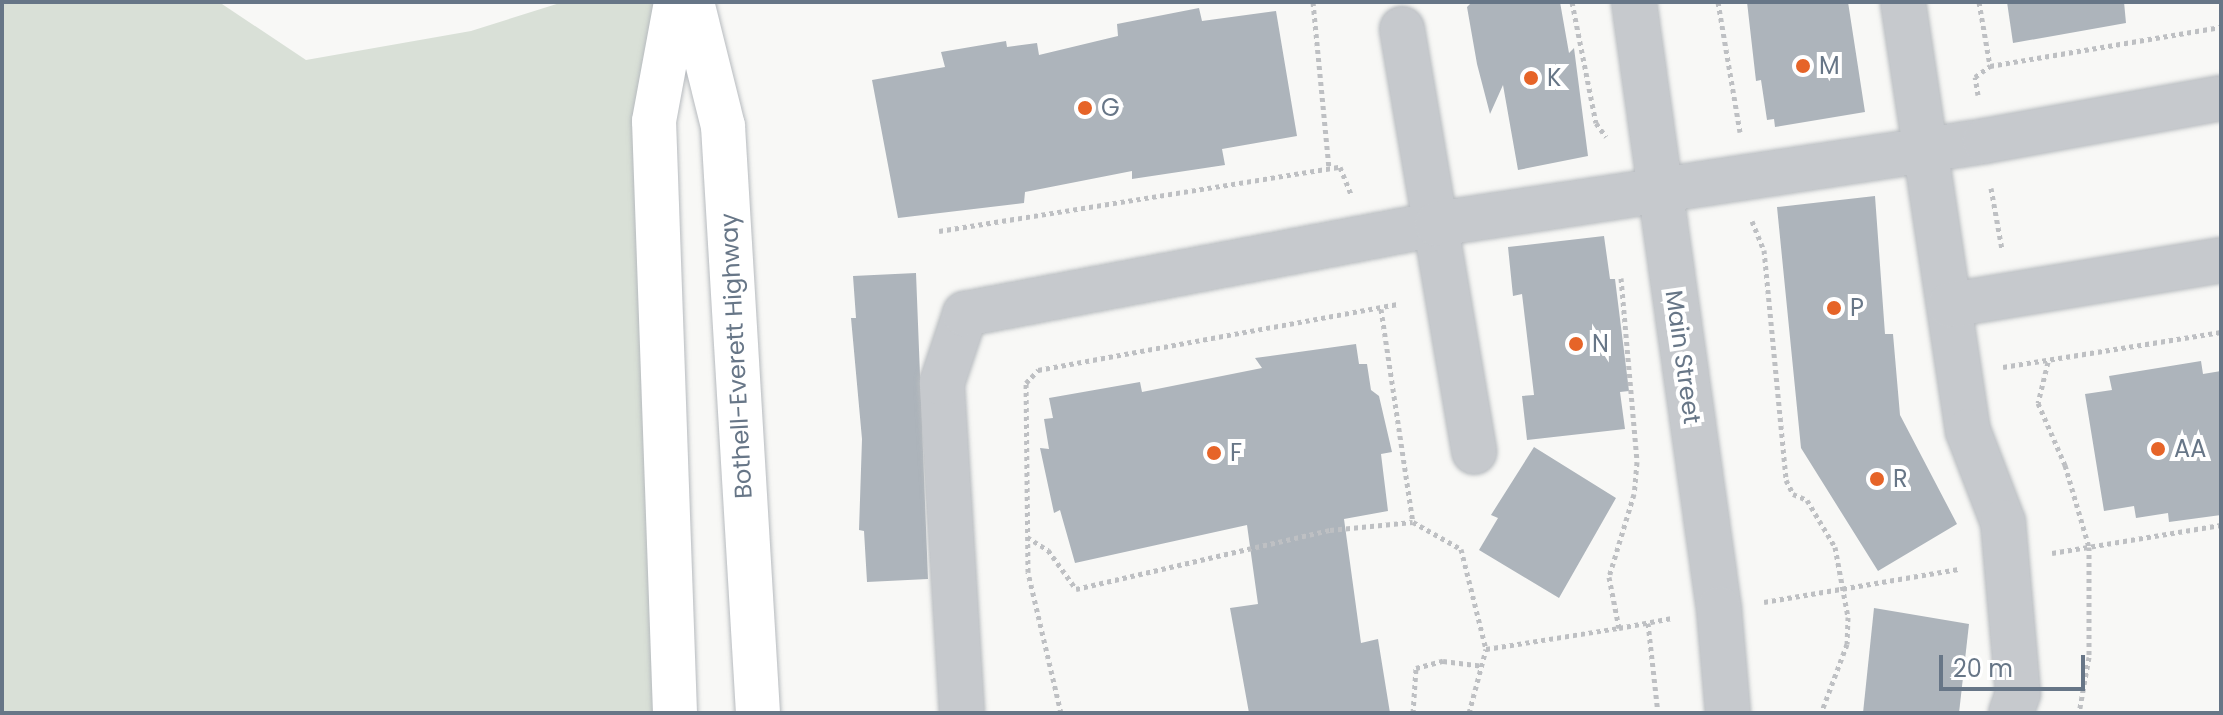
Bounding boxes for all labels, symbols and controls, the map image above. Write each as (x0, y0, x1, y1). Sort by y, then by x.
place label: M (1819, 52, 1840, 80)
marker: M (1794, 57, 1812, 75)
place label: K (1547, 64, 1561, 92)
marker: K (1522, 69, 1540, 87)
place label: G (1101, 94, 1120, 122)
marker: G (1076, 99, 1094, 117)
street label: Bothell-Everett Highway (714, 212, 758, 500)
street label: Main Street (1659, 288, 1707, 426)
place label: P (1850, 294, 1864, 322)
marker: P (1825, 299, 1843, 317)
place label: N (1592, 330, 1609, 358)
marker: N (1567, 335, 1585, 353)
place label: AA (2174, 435, 2206, 463)
place label: F (1230, 439, 1242, 467)
marker: AA (2149, 440, 2167, 458)
marker: F (1205, 444, 1223, 462)
place label: R (1893, 465, 1908, 493)
marker: R (1868, 470, 1886, 488)
scale bar (1943, 639, 2089, 689)
text: 20 m (1953, 652, 2013, 685)

